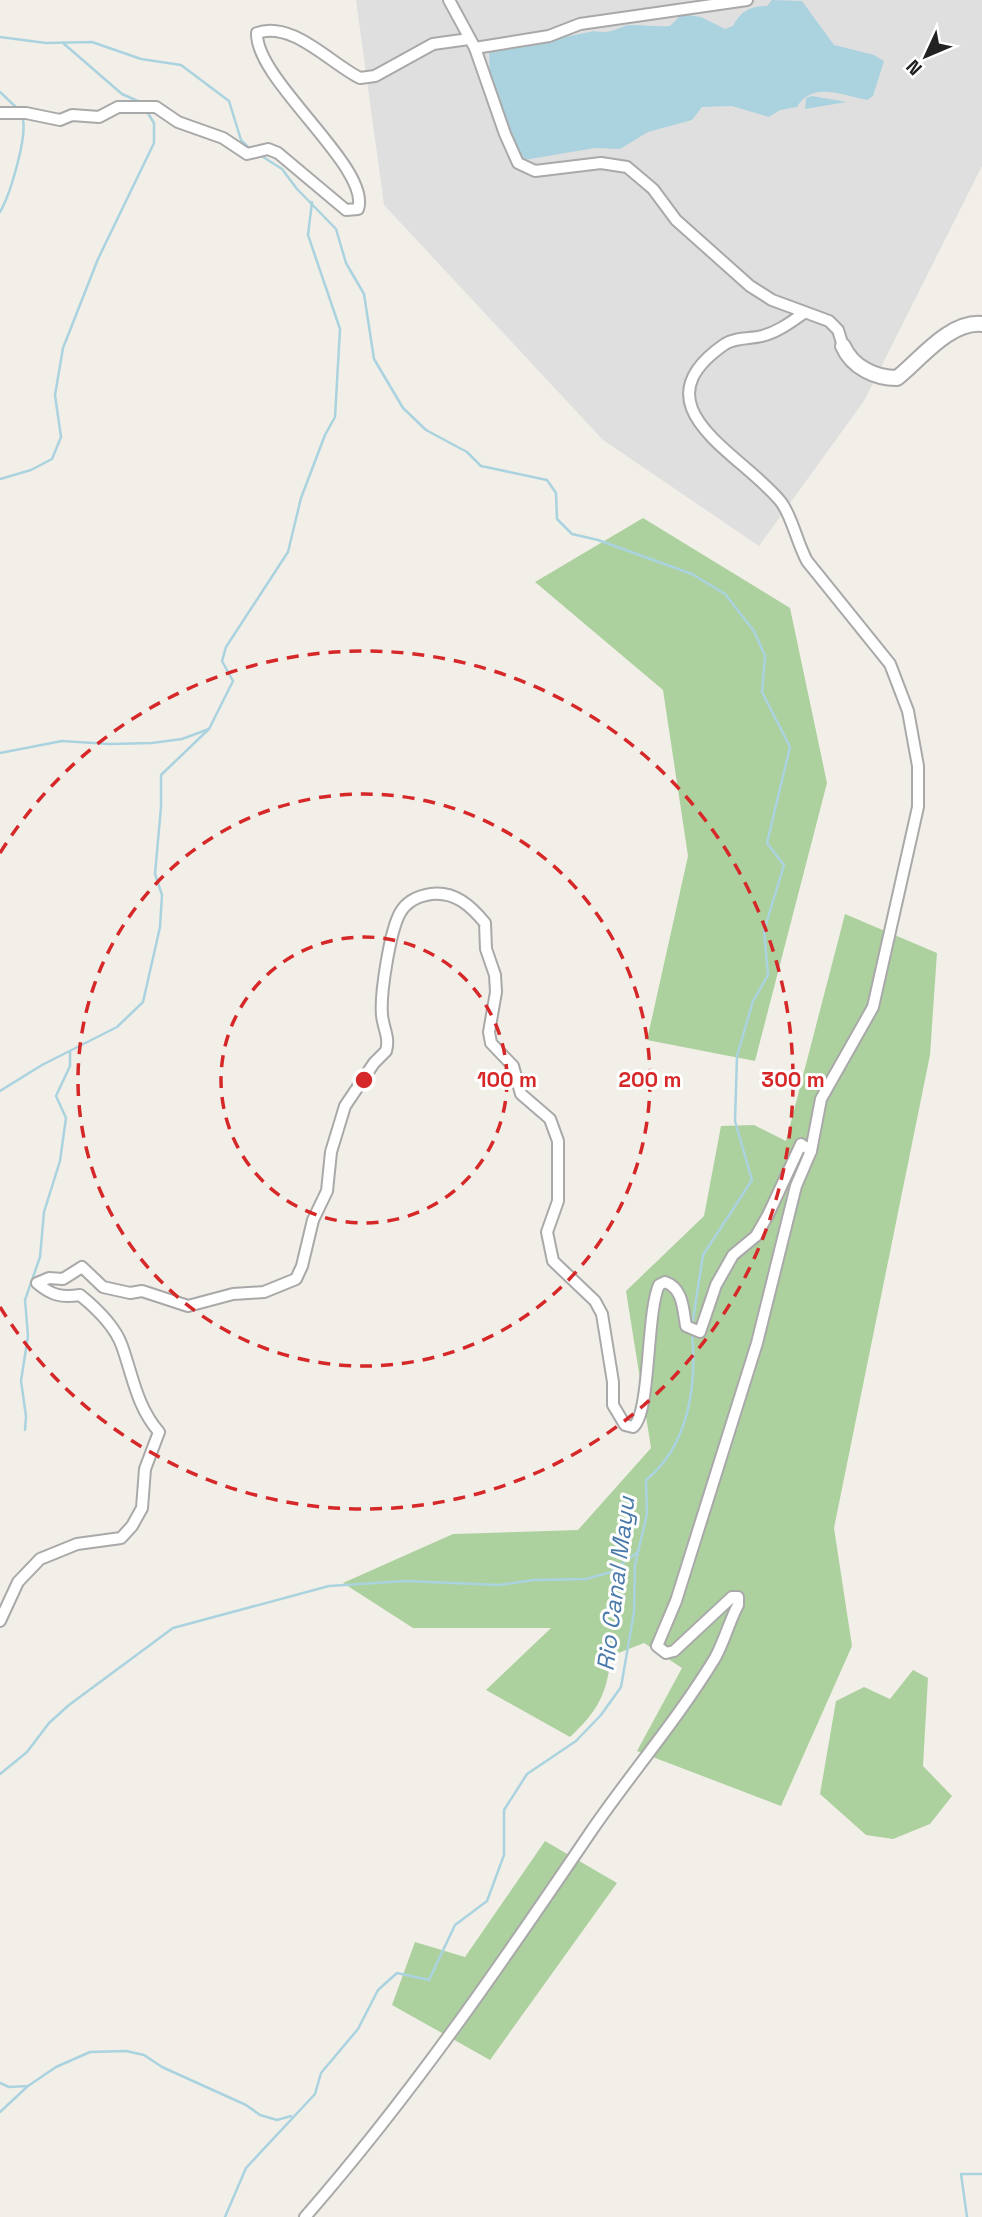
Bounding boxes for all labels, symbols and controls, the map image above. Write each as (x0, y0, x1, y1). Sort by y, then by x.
north arrow (891, 21, 961, 91)
text: N (901, 54, 928, 81)
text: 100 m (477, 1066, 537, 1093)
text: 200 m (619, 1066, 681, 1093)
text: 300 m (761, 1066, 825, 1093)
centre of rings (352, 1068, 376, 1092)
water label: Rio Canal Mayu (589, 1494, 642, 1673)

